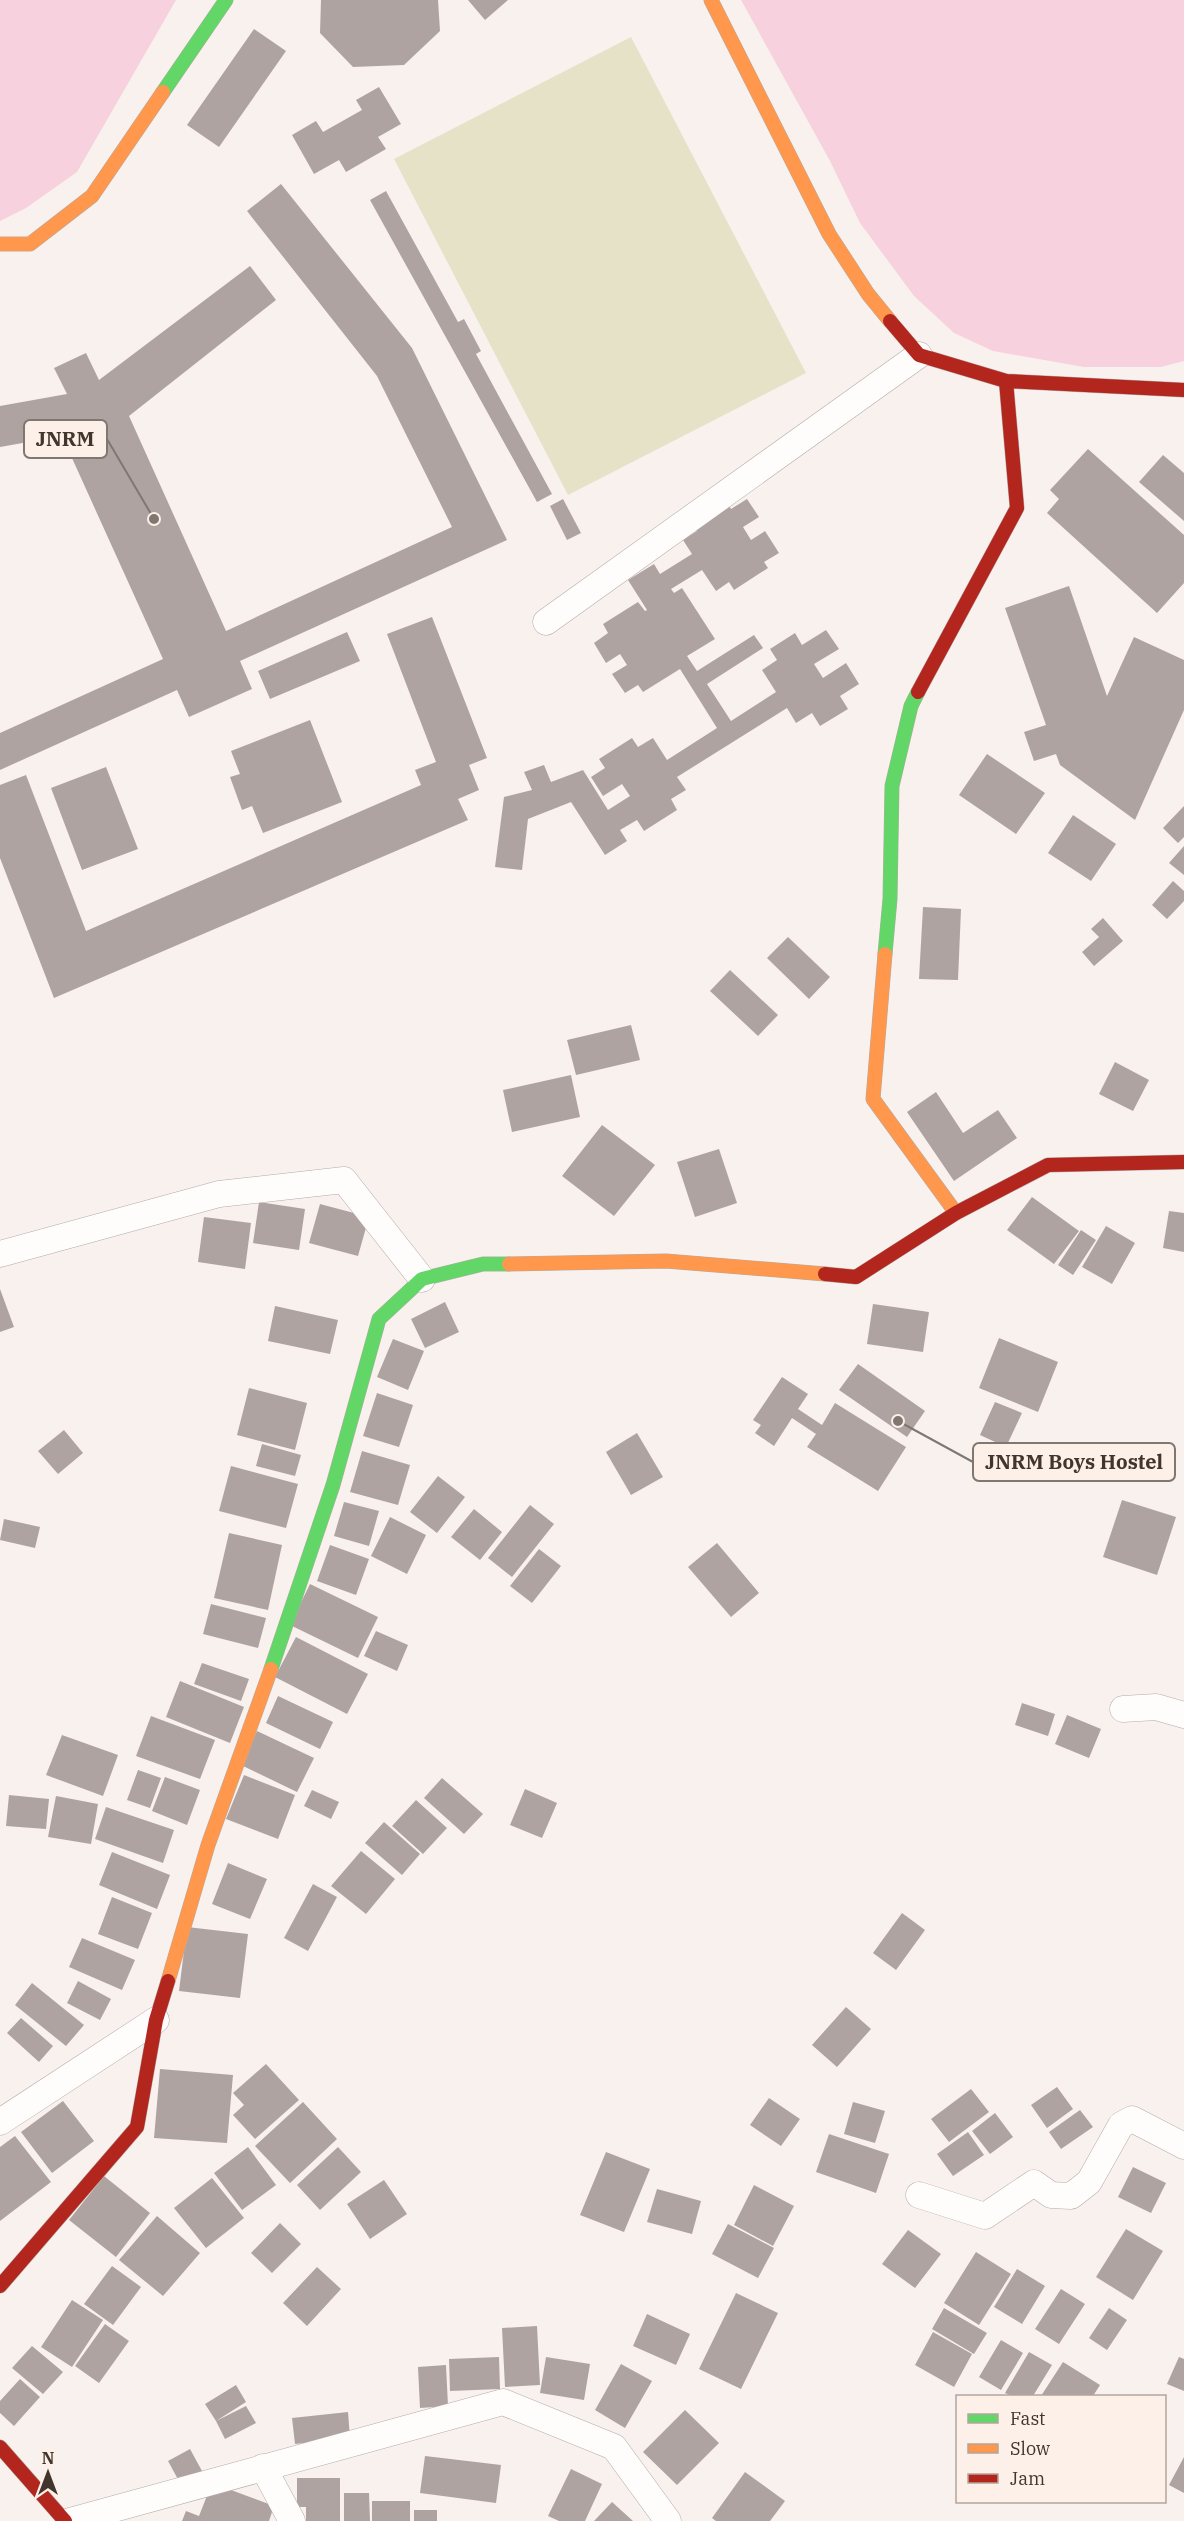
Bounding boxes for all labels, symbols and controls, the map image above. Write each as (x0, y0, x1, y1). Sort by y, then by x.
callout: JNRM (24, 420, 107, 458)
text: JNRM (36, 425, 94, 452)
callout: JNRM Boys Hostel (973, 1443, 1175, 1481)
text: JNRM Boys Hostel (985, 1448, 1163, 1475)
legend (956, 2395, 1166, 2503)
text: Fast (1010, 2407, 1045, 2430)
text: Slow (1010, 2437, 1050, 2460)
north arrow (18, 2443, 78, 2503)
text: N (42, 2448, 54, 2468)
text: Jam (1010, 2467, 1045, 2490)

